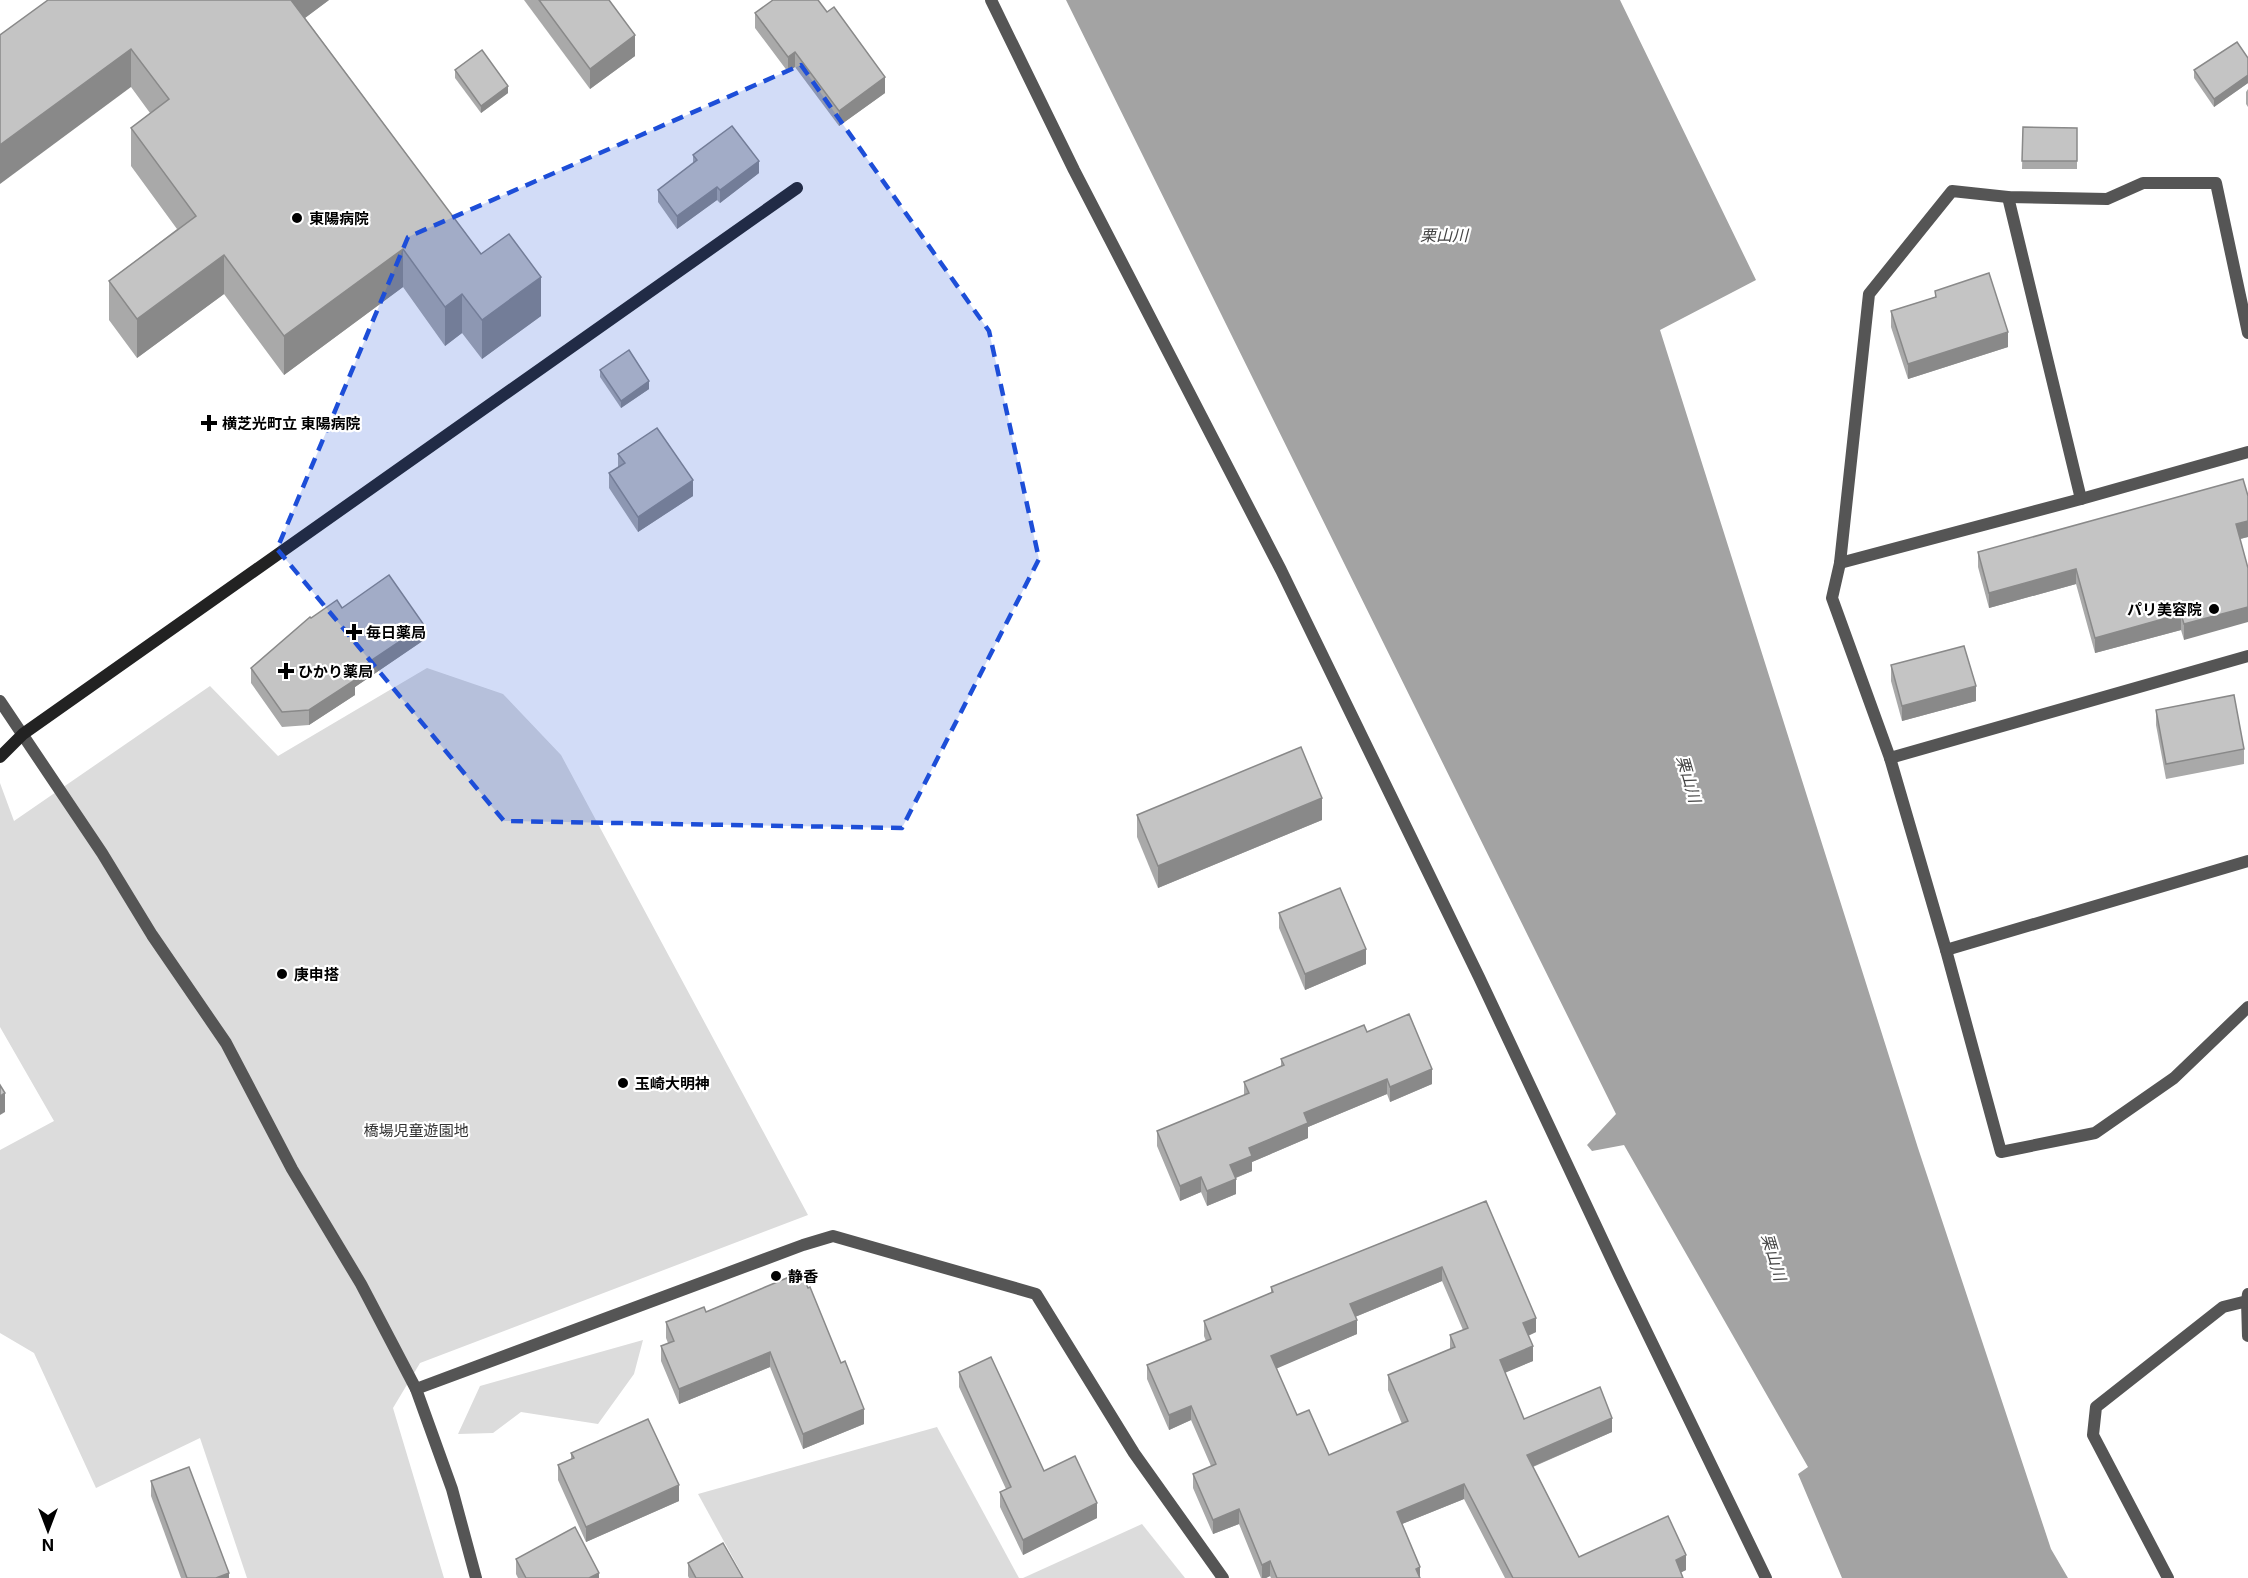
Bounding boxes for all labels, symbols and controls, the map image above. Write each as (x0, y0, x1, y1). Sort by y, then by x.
place label: 東陽病院 (309, 209, 369, 228)
marker: 東陽病院 (290, 211, 304, 225)
water label: 栗山川 (1420, 225, 1470, 245)
marker: 横芝光町立 東陽病院 (200, 414, 218, 432)
place label: 横芝光町立 東陽病院 (222, 414, 361, 433)
place label: パリ美容院 (2127, 600, 2202, 619)
marker: パリ美容院 (2207, 602, 2221, 616)
place label: 毎日薬局 (366, 623, 426, 642)
marker: 毎日薬局 (347, 625, 361, 639)
place label: ひかり薬局 (298, 662, 373, 681)
marker: ひかり薬局 (279, 664, 293, 678)
water label: 栗山川 (1673, 753, 1706, 807)
place label: 庚申搭 (294, 965, 339, 984)
marker: 庚申搭 (275, 967, 289, 981)
place label: 玉崎大明神 (635, 1074, 710, 1093)
marker: 玉崎大明神 (616, 1076, 630, 1090)
park label: 橋場児童遊園地 (363, 1121, 469, 1140)
water label: 栗山川 (1757, 1231, 1791, 1285)
place label: 静香 (788, 1267, 818, 1286)
marker: 静香 (769, 1269, 783, 1283)
north arrow (18, 1500, 78, 1560)
text: N (42, 1535, 54, 1555)

